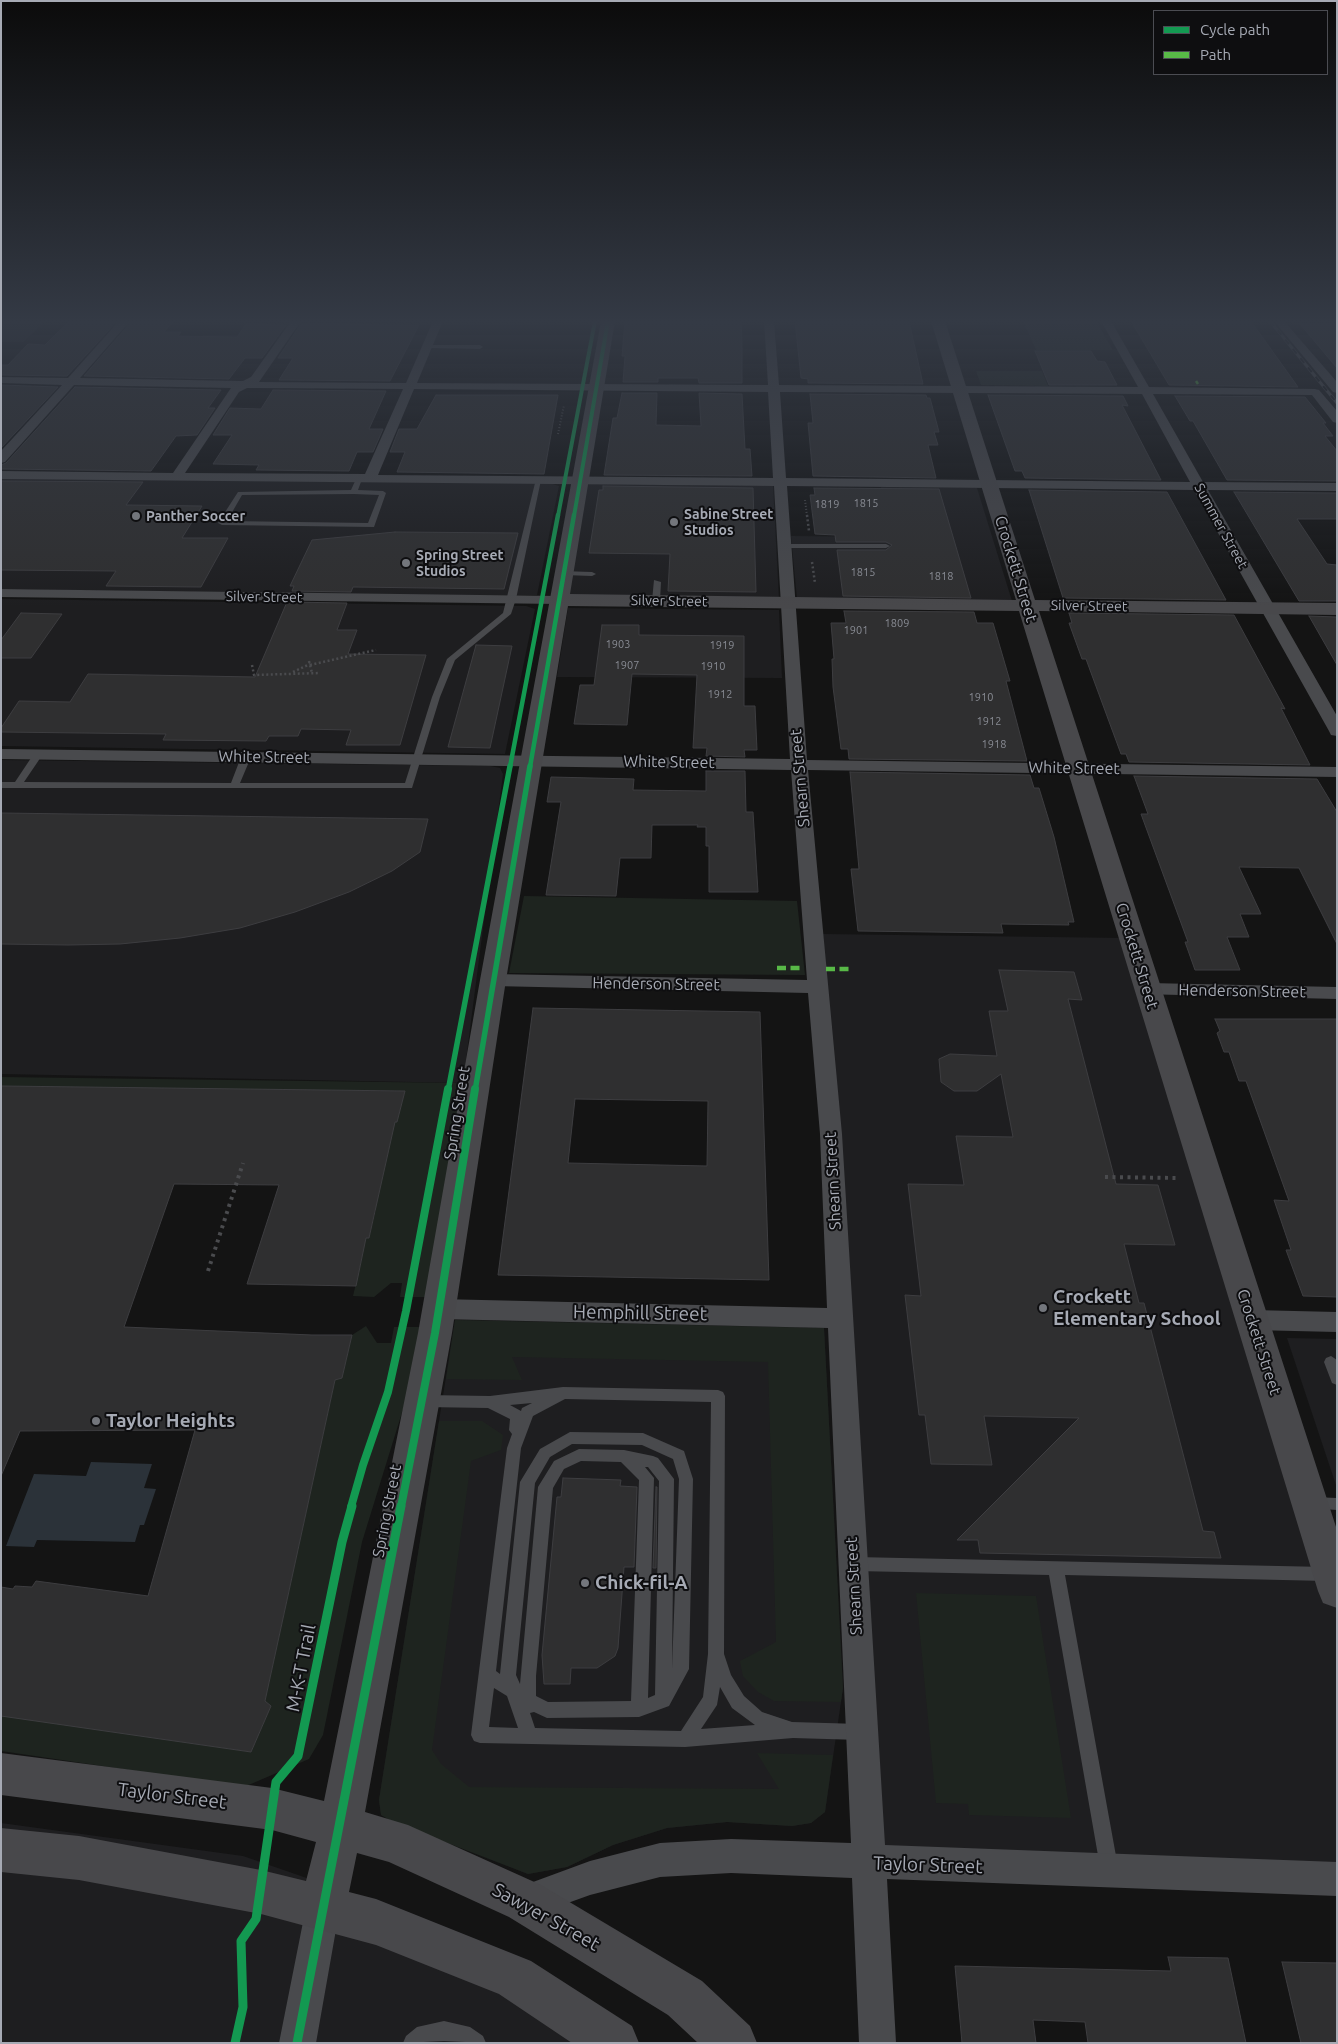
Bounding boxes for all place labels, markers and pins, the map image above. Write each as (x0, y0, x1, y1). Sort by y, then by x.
place label: Sabine Street Studios (684, 506, 773, 538)
place label: Panther Soccer (146, 508, 245, 524)
marker: Panther Soccer (130, 510, 142, 522)
marker: Sabine Street Studios (668, 516, 680, 528)
place label: Spring Street Studios (416, 547, 504, 580)
marker: Spring Street Studios (400, 557, 412, 569)
place label: Crockett Elementary School (1053, 1286, 1220, 1330)
marker: Crockett Elementary School (1037, 1302, 1049, 1314)
place label: Taylor Heights (106, 1410, 235, 1432)
marker: Taylor Heights (90, 1415, 102, 1427)
place label: Chick-fil-A (595, 1572, 688, 1594)
marker: Chick-fil-A (579, 1577, 591, 1589)

